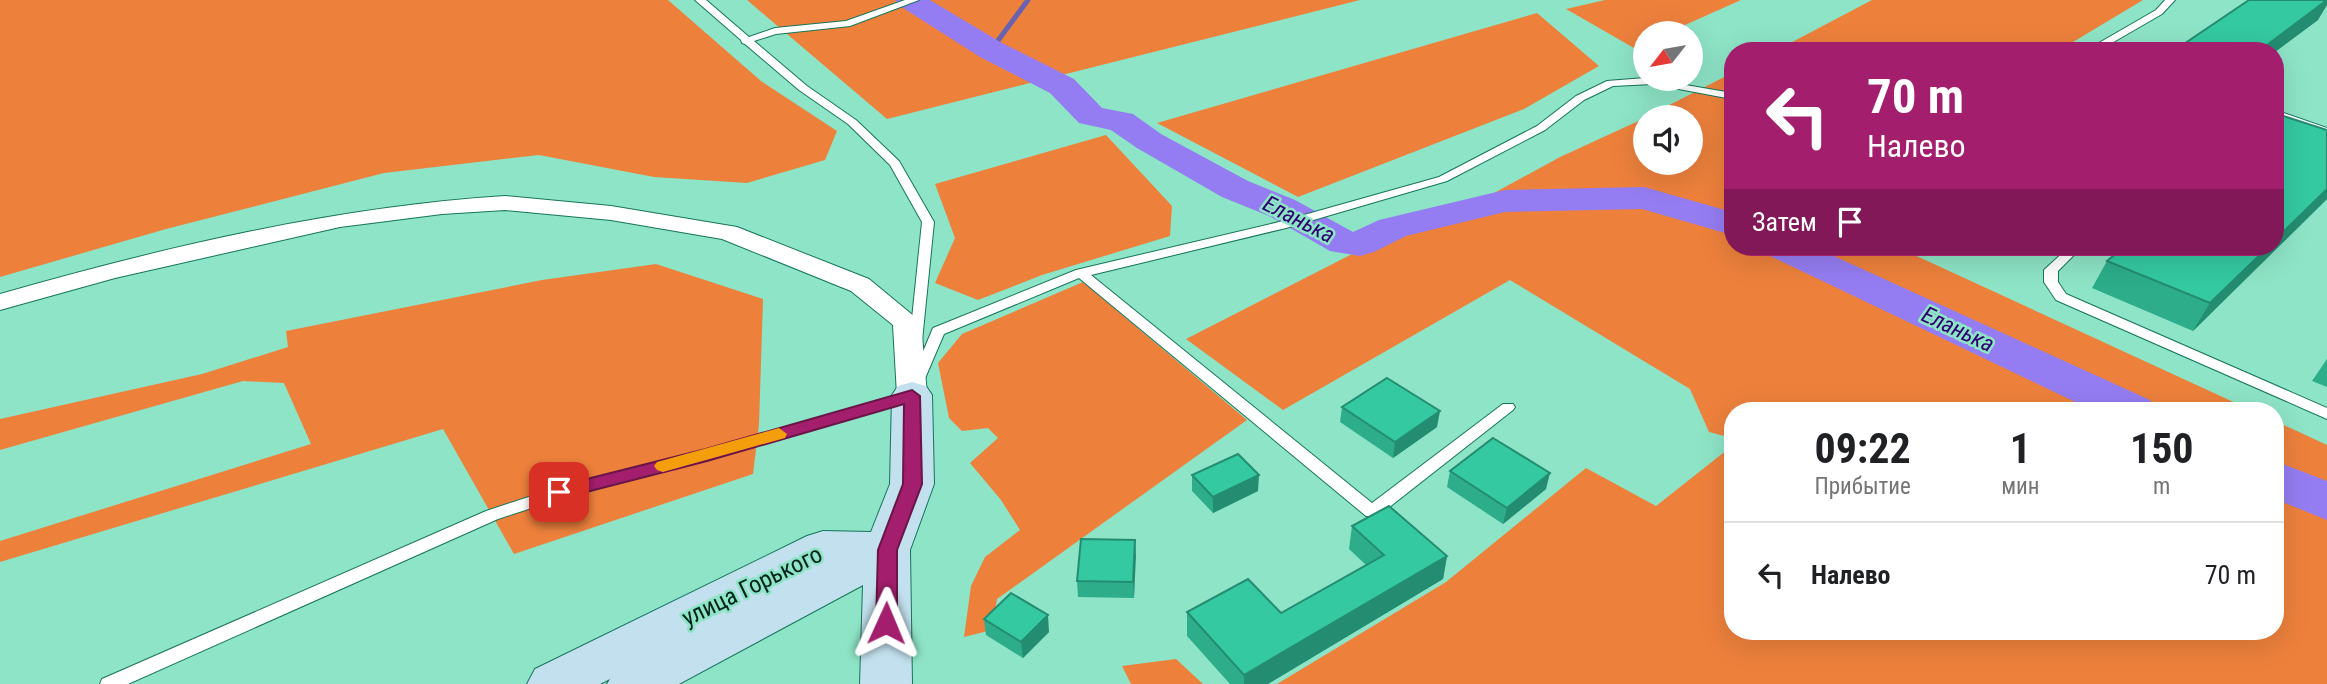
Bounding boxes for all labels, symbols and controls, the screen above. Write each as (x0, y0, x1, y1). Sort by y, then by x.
north arrow (1633, 21, 1703, 91)
map controls (1633, 21, 1703, 175)
text: 70 m (1867, 68, 1964, 125)
icon: left (1752, 70, 1843, 161)
button: sound (1633, 105, 1703, 175)
text: Налево (1867, 127, 1966, 165)
water label: Еланька (1259, 190, 1339, 249)
icon: arrive (1831, 203, 1869, 241)
text: Затем (1752, 207, 1817, 237)
water label: Еланька (1917, 301, 1998, 358)
text: 09:22 (1814, 424, 1911, 473)
text: 1 (2010, 424, 2031, 473)
text: 150 (2130, 424, 2194, 473)
pin (529, 462, 589, 522)
icon: arrive (540, 473, 578, 511)
text: Прибытие (1814, 473, 1911, 500)
text: мин (2001, 473, 2040, 500)
text: m (2153, 473, 2170, 500)
street label: улица Горького (677, 540, 827, 632)
icon: left (1752, 556, 1790, 594)
text: Налево (1811, 560, 1891, 590)
text: 70 m (2205, 560, 2256, 590)
position arrow (849, 586, 923, 660)

